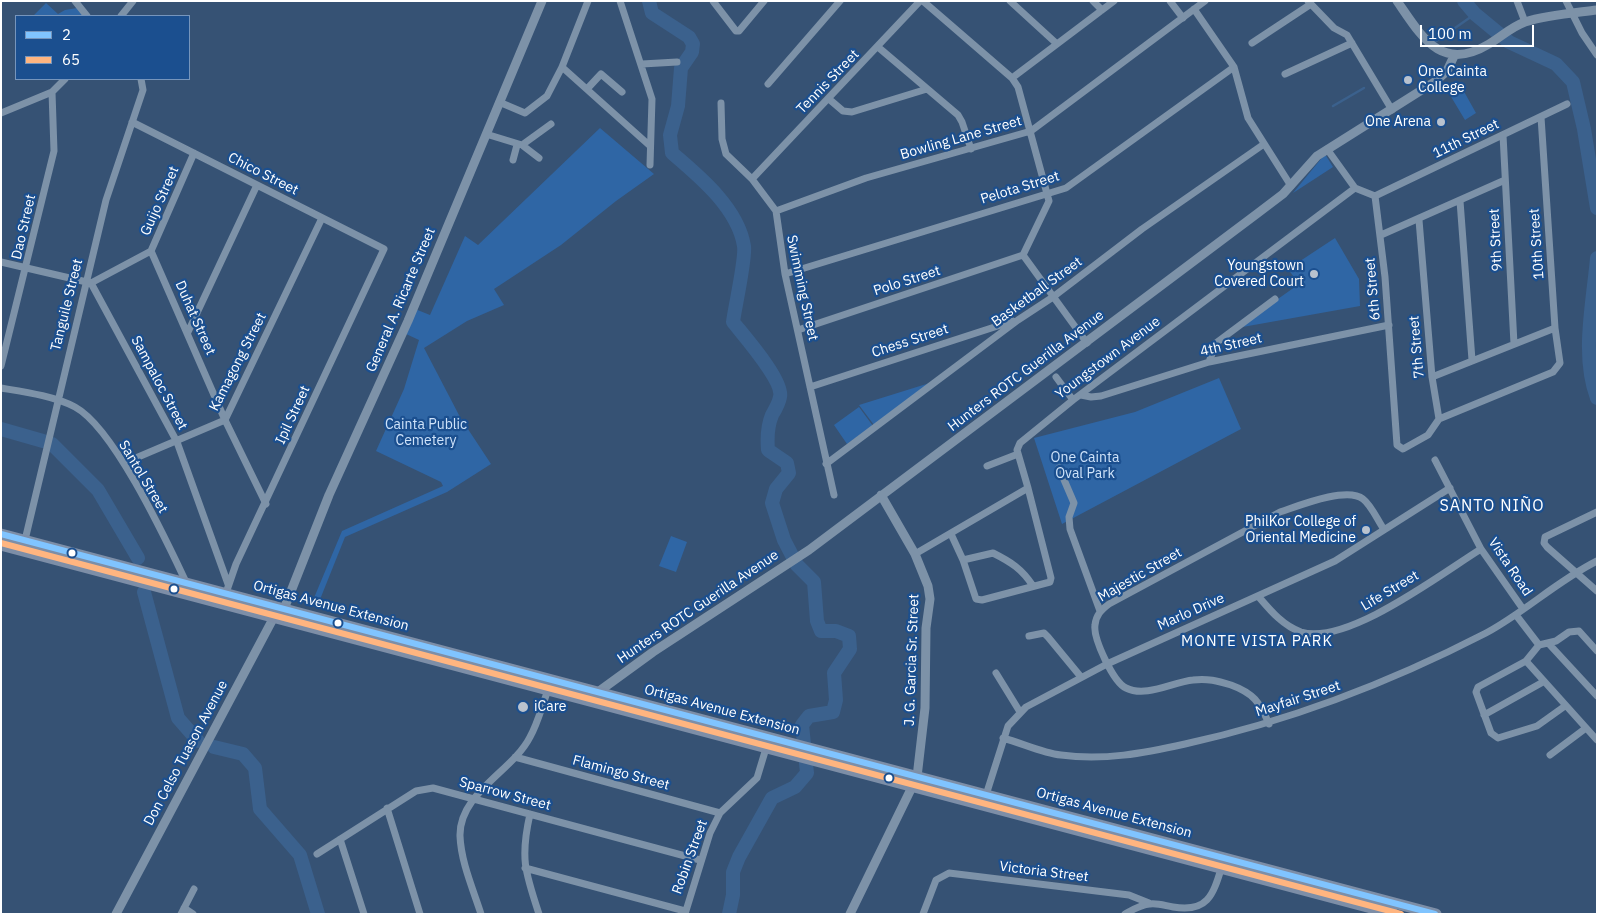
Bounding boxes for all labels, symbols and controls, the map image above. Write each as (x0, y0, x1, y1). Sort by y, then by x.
legend (15, 15, 190, 80)
scale bar (1423, 15, 1537, 47)
text: 100 m (1428, 24, 1472, 43)
text: 2 (62, 25, 71, 44)
street label: Tennis Street (793, 46, 863, 118)
text: 65 (62, 50, 80, 69)
place label: One Cainta College (1418, 64, 1487, 96)
marker: One Cainta College (1402, 74, 1414, 86)
street label: Bowling Lane Street (898, 113, 1024, 163)
place label: One Arena (1365, 114, 1431, 130)
street label: 11th Street (1430, 116, 1502, 162)
marker: One Arena (1435, 116, 1447, 128)
street label: Chico Street (225, 149, 301, 199)
street label: Guijo Street (137, 164, 183, 238)
street label: Pelota Street (979, 168, 1061, 208)
street label: Dao Street (8, 193, 40, 261)
street label: 9th Street (1486, 208, 1506, 272)
street label: 10th Street (1526, 208, 1548, 280)
street label: General A. Ricarte Street (363, 225, 439, 375)
street label: Swimming Street (783, 234, 821, 342)
street label: Basketball Street (988, 253, 1086, 331)
street label: Tanguile Street (47, 257, 87, 353)
street label: 6th Street (1362, 257, 1384, 321)
place label: Youngstown Covered Court (1214, 258, 1304, 290)
street label: Polo Street (871, 262, 943, 300)
marker: Youngstown Covered Court (1308, 268, 1320, 280)
street label: Duhat Street (171, 278, 219, 358)
street label: Hunters ROTC Guerilla Avenue (945, 307, 1107, 435)
street label: Kamagong Street (206, 310, 270, 414)
street label: Youngstown Avenue (1052, 313, 1164, 403)
street label: 7th Street (1406, 315, 1428, 379)
street label: Chess Street (870, 321, 950, 361)
street label: 4th Street (1198, 330, 1264, 360)
street label: Sampaloc Street (127, 333, 191, 433)
street label: Ipil Street (272, 383, 314, 447)
park label: Cainta Public Cemetery (385, 417, 467, 450)
street label: Santol Street (115, 438, 171, 516)
park label: One Cainta Oval Park (1051, 450, 1119, 482)
district label: SANTO NIÑO (1438, 496, 1546, 516)
place label: PhilKor College of Oriental Medicine (1245, 514, 1356, 546)
marker: PhilKor College of Oriental Medicine (1360, 524, 1372, 536)
street label: Vista Road (1484, 535, 1536, 599)
street label: Majestic Street (1095, 544, 1185, 606)
street label: Hunters ROTC Guerilla Avenue (614, 547, 782, 667)
unlabelled marker (67, 548, 77, 558)
street label: Life Street (1358, 567, 1422, 615)
street label: Ortigas Avenue Extension (251, 577, 411, 635)
unlabelled marker (169, 584, 179, 594)
street label: Marlo Drive (1155, 590, 1227, 634)
street label: J. G. Garcia Sr. Street (901, 594, 923, 726)
unlabelled marker (333, 618, 343, 628)
district label: MONTE VISTA PARK (1179, 633, 1335, 651)
street label: Mayfair Street (1253, 677, 1343, 721)
street label: Don Celso Tuason Avenue (141, 678, 231, 828)
street label: Ortigas Avenue Extension (642, 681, 802, 739)
place label: iCare (534, 699, 566, 715)
marker: iCare (516, 700, 530, 714)
street label: Flamingo Street (571, 752, 671, 794)
unlabelled marker (884, 773, 894, 783)
street label: Sparrow Street (457, 774, 553, 814)
street label: Ortigas Avenue Extension (1034, 784, 1194, 842)
street label: Robin Street (669, 818, 711, 896)
street label: Victoria Street (999, 858, 1089, 886)

